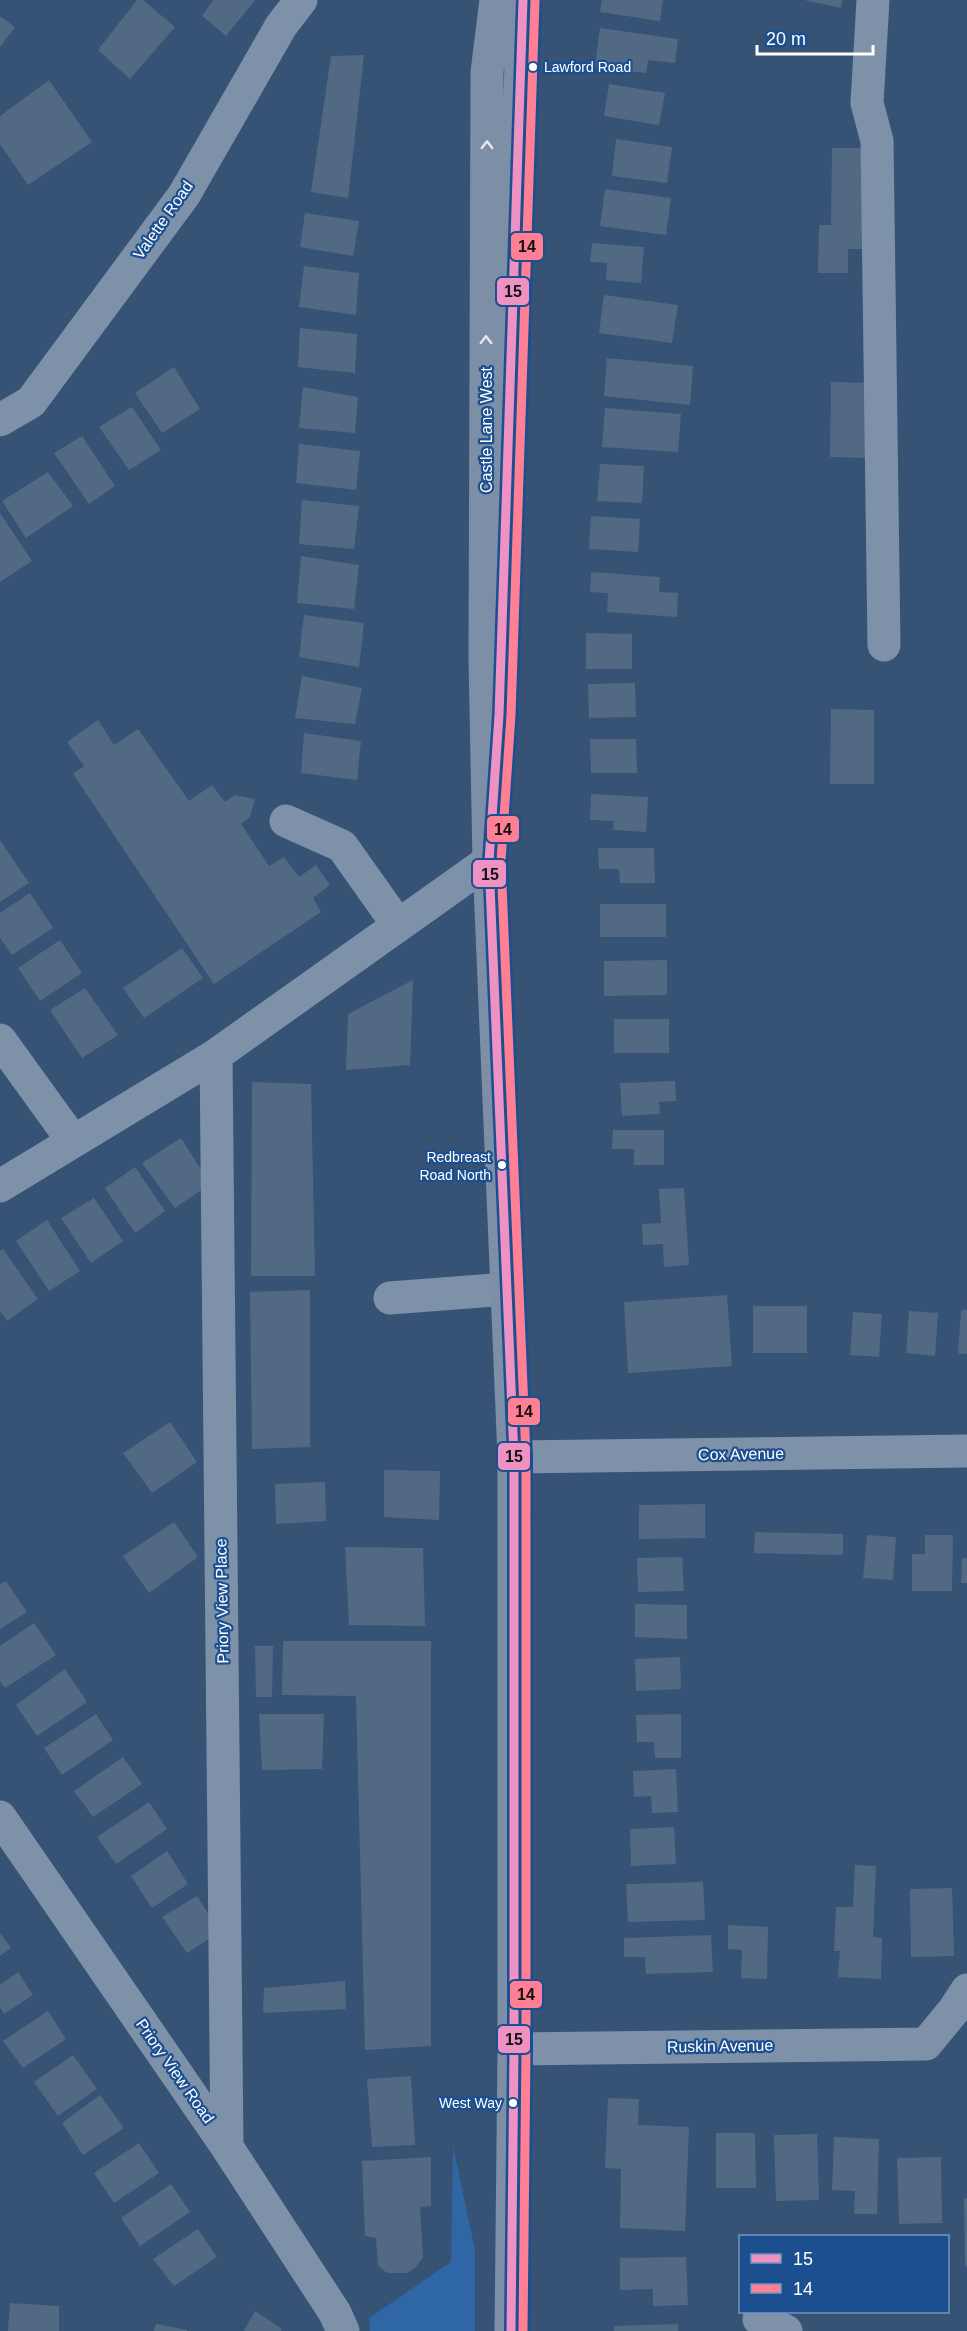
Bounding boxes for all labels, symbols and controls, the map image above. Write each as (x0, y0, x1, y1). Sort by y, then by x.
scale bar (757, 18, 872, 56)
text: 20 m (766, 29, 806, 49)
place label: Lawford Road (544, 59, 631, 75)
marker: Lawford Road (527, 61, 539, 73)
one-way arrow (481, 141, 493, 150)
street label: Valette Road (130, 178, 196, 262)
line badge: 14 (510, 232, 544, 261)
text: 14 (518, 238, 536, 255)
line badge: 15 (496, 277, 530, 306)
text: 15 (504, 283, 522, 300)
one-way arrow (480, 336, 492, 345)
street label: Castle Lane West (478, 366, 495, 493)
line badge: 14 (486, 815, 520, 843)
text: 14 (494, 821, 512, 838)
line badge: 15 (472, 859, 507, 888)
text: 15 (481, 866, 499, 883)
place label: Redbreast Road North (419, 1149, 491, 1183)
marker: Redbreast Road North (496, 1159, 508, 1171)
line badge: 14 (507, 1397, 541, 1426)
text: 14 (515, 1403, 533, 1420)
line badge: 15 (497, 1442, 531, 1471)
street label: Cox Avenue (698, 1445, 784, 1463)
text: 15 (505, 1448, 523, 1465)
street label: Priory View Place (212, 1538, 232, 1664)
line badge: 14 (509, 1980, 543, 2009)
text: 14 (517, 1986, 535, 2003)
street label: Priory View Road (133, 2016, 217, 2126)
line badge: 15 (497, 2025, 531, 2054)
text: 15 (505, 2031, 523, 2048)
street label: Ruskin Avenue (667, 2037, 773, 2055)
place label: West Way (439, 2095, 502, 2111)
marker: West Way (507, 2097, 519, 2109)
legend (739, 2235, 949, 2313)
text: 15 (793, 2249, 813, 2269)
text: 14 (793, 2279, 813, 2299)

